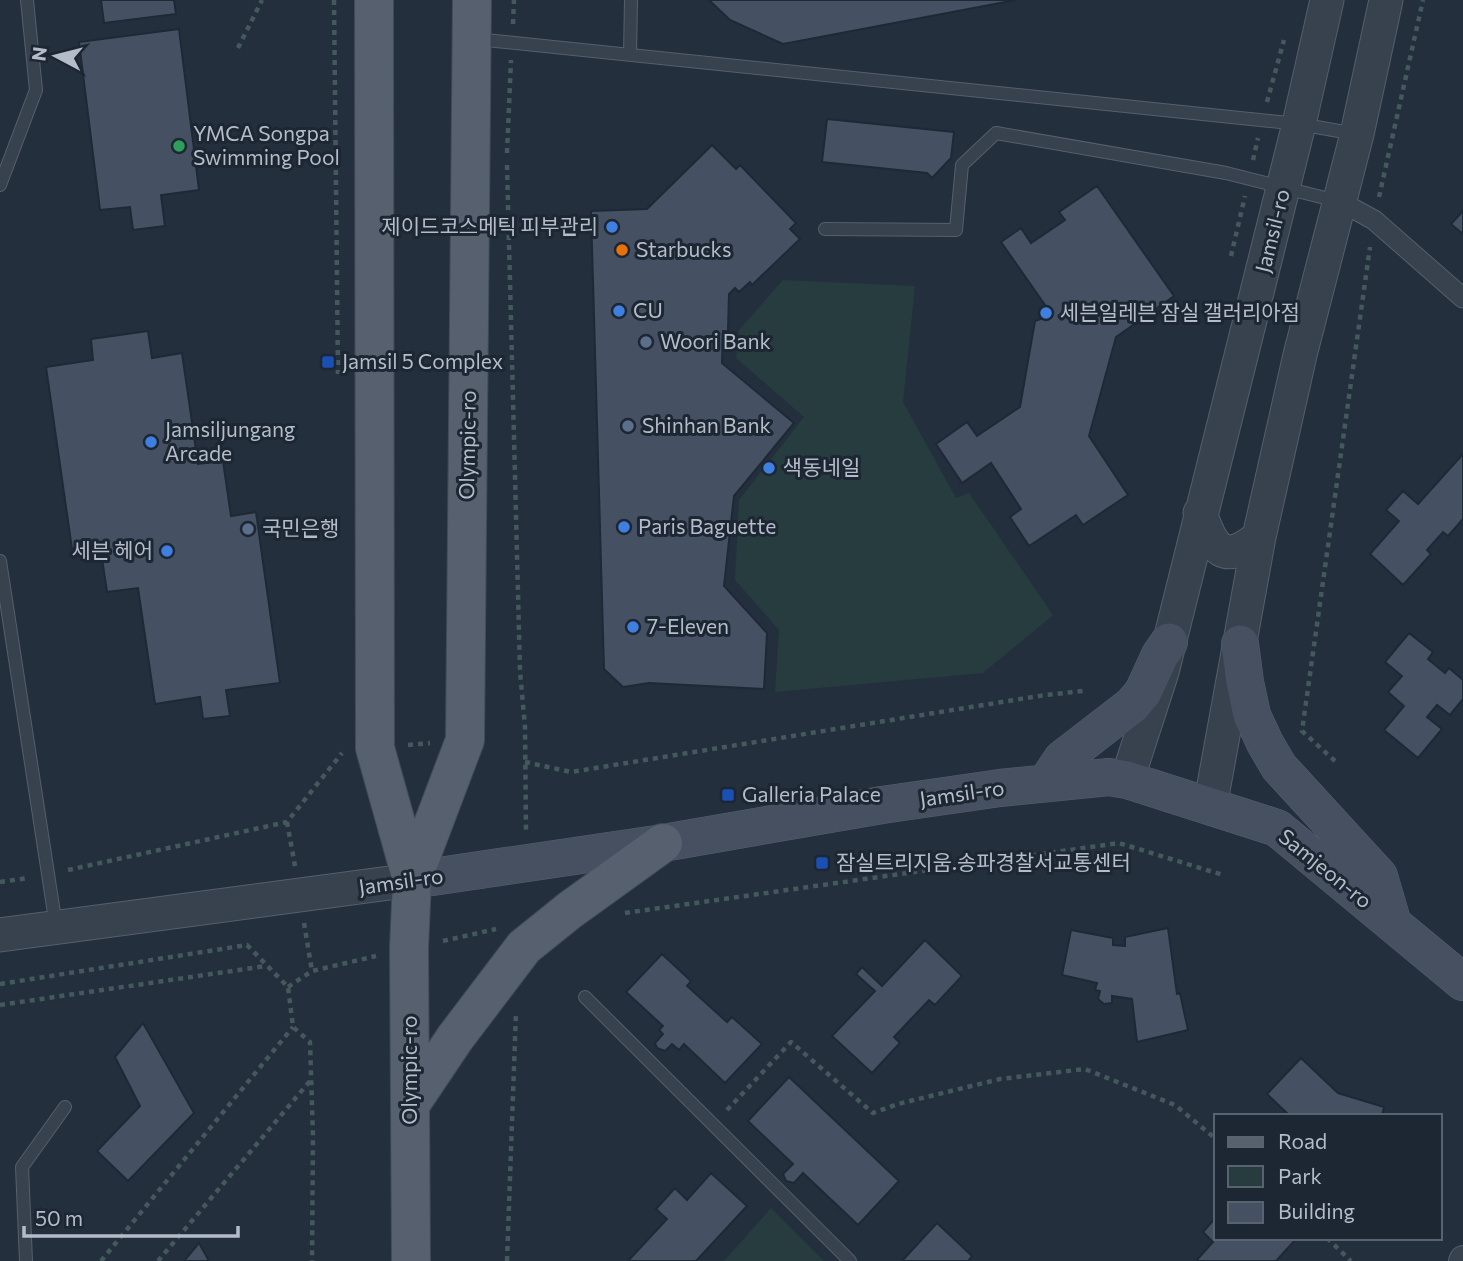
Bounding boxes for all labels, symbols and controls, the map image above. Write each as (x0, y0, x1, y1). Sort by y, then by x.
north arrow (21, 21, 91, 91)
text: N (26, 45, 51, 62)
place label: YMCA Songpa Swimming Pool (193, 120, 340, 169)
marker: YMCA Songpa Swimming Pool (171, 138, 187, 154)
street label: Jamsil-ro (1249, 186, 1294, 275)
place label: 제이드코스메틱 피부관리 (381, 213, 598, 238)
marker: 제이드코스메틱 피부관리 (604, 219, 620, 235)
place label: Starbucks (636, 236, 732, 261)
marker: Starbucks (614, 242, 630, 258)
place label: CU (633, 297, 663, 322)
place label: 세븐일레븐 잠실 갤러리아점 (1060, 299, 1300, 324)
marker: CU (611, 303, 627, 319)
marker: 세븐일레븐 잠실 갤러리아점 (1038, 305, 1054, 321)
place label: Woori Bank (660, 328, 771, 353)
marker: Woori Bank (638, 334, 654, 350)
place label: Jamsil 5 Complex (342, 348, 503, 373)
marker: Jamsil 5 Complex (320, 354, 336, 370)
street label: Olympic-ro (453, 390, 480, 500)
place label: Shinhan Bank (642, 412, 771, 437)
place label: Jamsiljungang Arcade (165, 416, 295, 465)
marker: Shinhan Bank (620, 418, 636, 434)
marker: Jamsiljungang Arcade (143, 434, 159, 450)
place label: 색동네일 (783, 454, 860, 479)
marker: 색동네일 (761, 460, 777, 476)
place label: Paris Baguette (638, 513, 776, 538)
place label: 국민은행 (262, 515, 339, 540)
marker: Paris Baguette (616, 519, 632, 535)
marker: 국민은행 (240, 521, 256, 537)
place label: 세븐 헤어 (72, 537, 153, 562)
marker: 세븐 헤어 (159, 543, 175, 559)
place label: 7-Eleven (647, 613, 729, 638)
marker: 7-Eleven (625, 619, 641, 635)
street label: Jamsil-ro (918, 774, 1006, 811)
place label: Galleria Palace (742, 781, 881, 806)
marker: Galleria Palace (720, 787, 736, 803)
street label: Samjeon-ro (1275, 823, 1377, 913)
place label: 잠실트리지움.송파경찰서교통센터 (836, 849, 1131, 874)
marker: 잠실트리지움.송파경찰서교통센터 (814, 855, 830, 871)
street label: Jamsil-ro (357, 862, 445, 899)
street label: Olympic-ro (396, 1015, 421, 1125)
legend (1214, 1114, 1442, 1240)
text: Road (1278, 1128, 1327, 1153)
text: Park (1278, 1163, 1322, 1188)
scale bar (24, 1194, 238, 1238)
text: Building (1278, 1198, 1355, 1223)
text: 50 m (35, 1205, 83, 1230)

